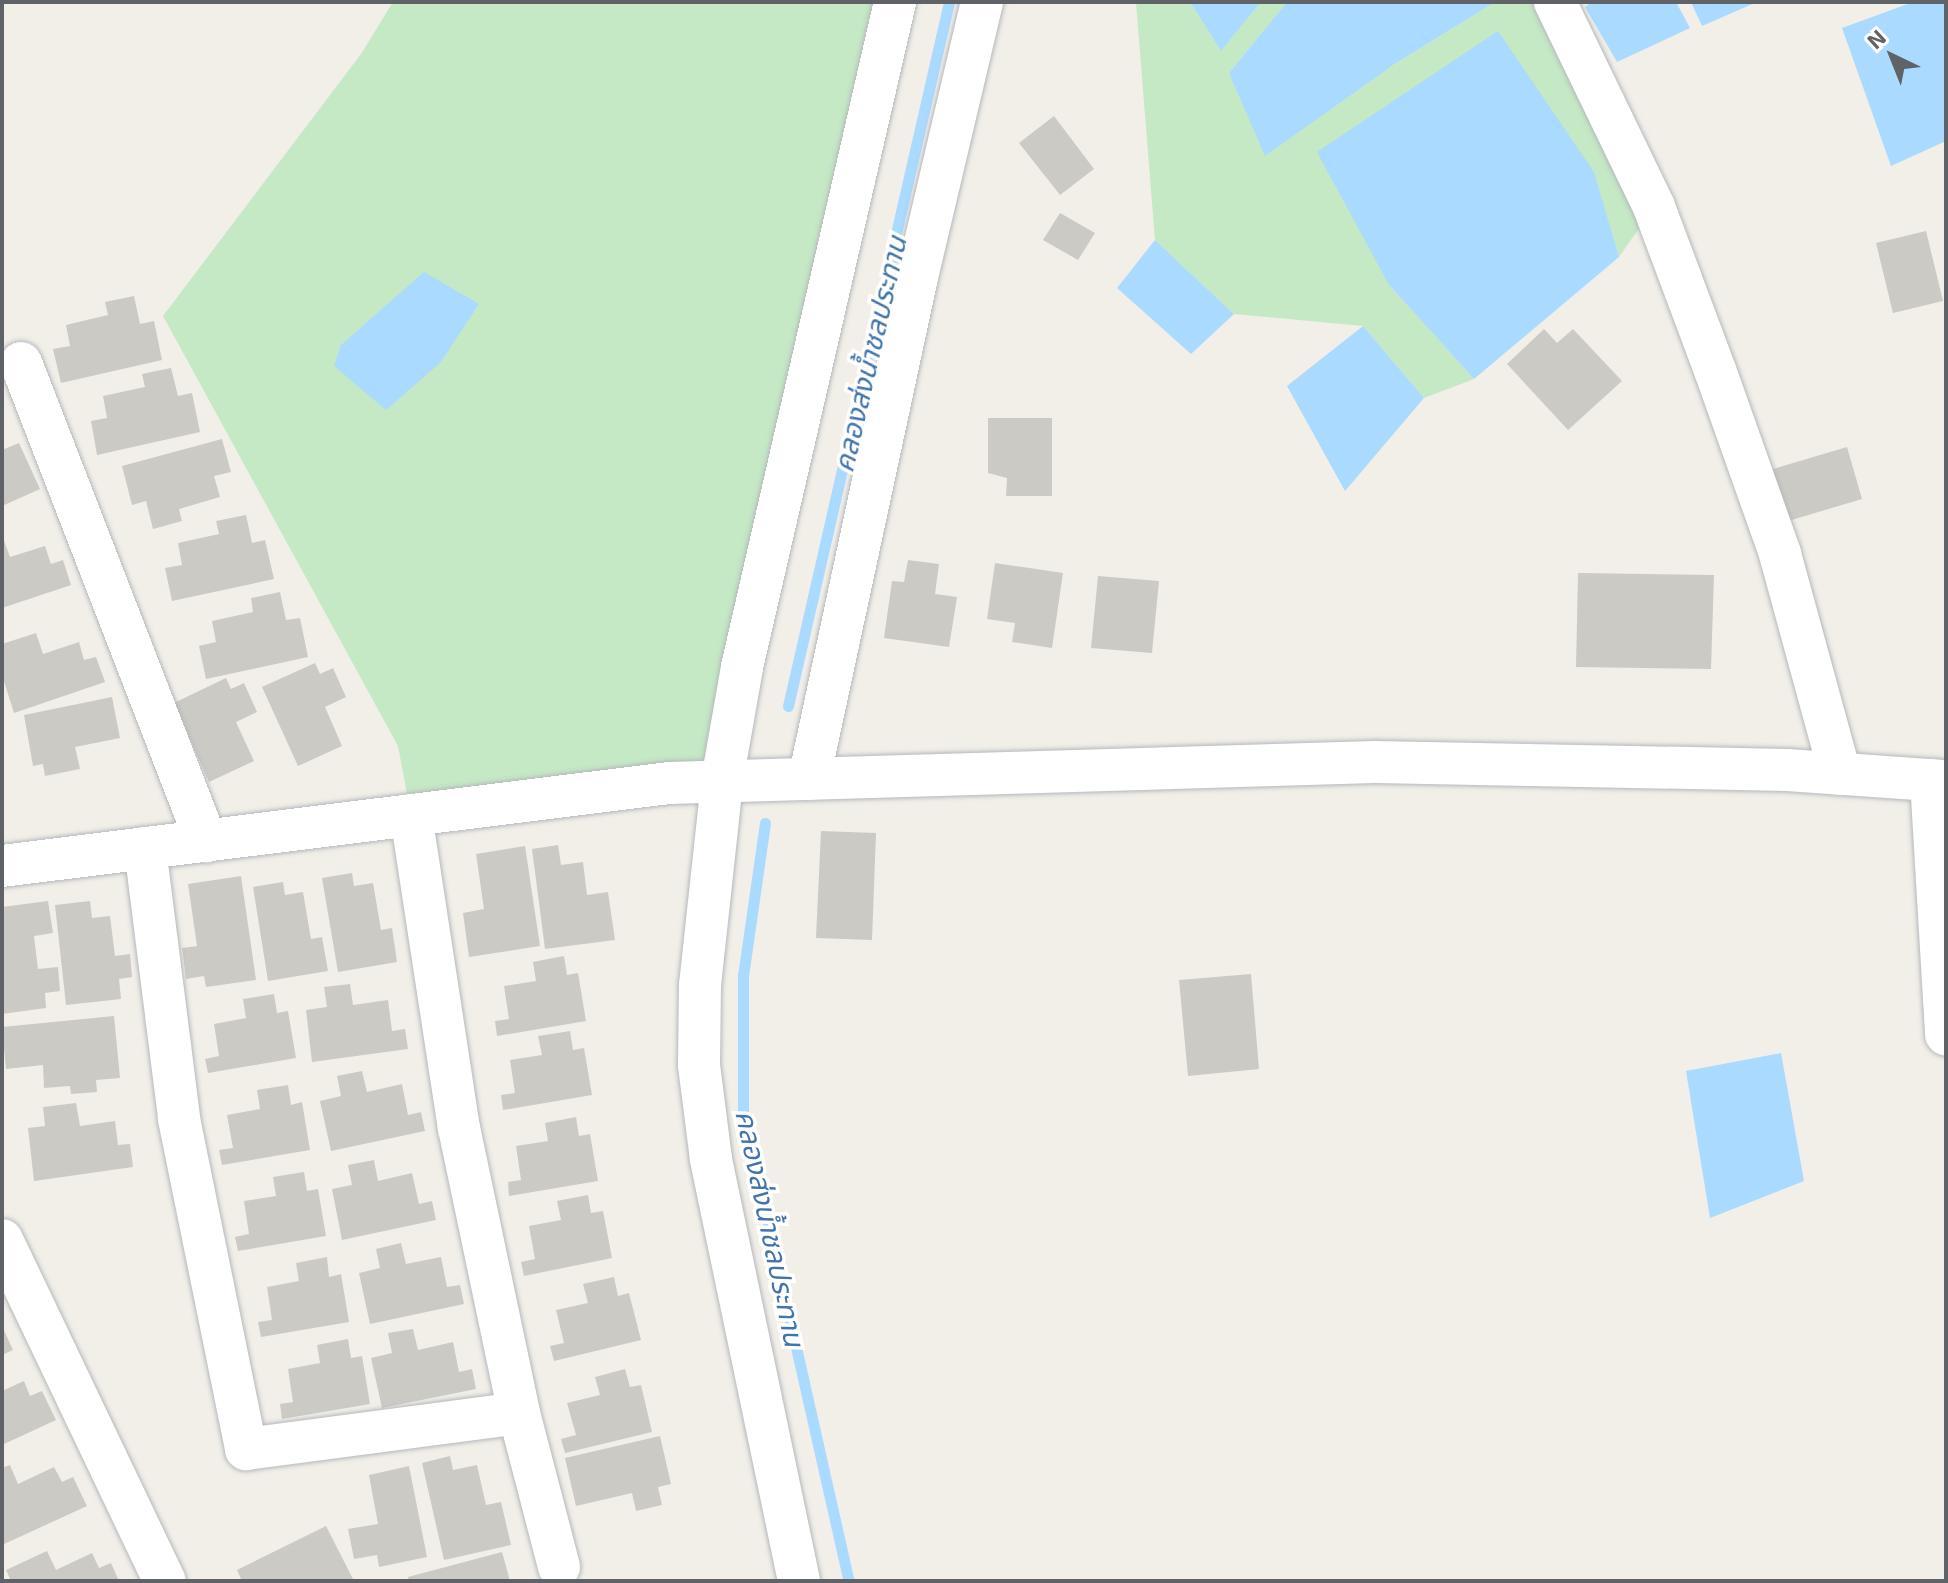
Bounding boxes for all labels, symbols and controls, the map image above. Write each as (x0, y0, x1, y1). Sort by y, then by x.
north arrow (1852, 16, 1932, 96)
text: N (1861, 24, 1890, 53)
water label: คลองส่งน้ำชลประทาน (826, 233, 912, 475)
water label: คลองส่งน้ำชลประทาน (730, 1107, 812, 1349)

